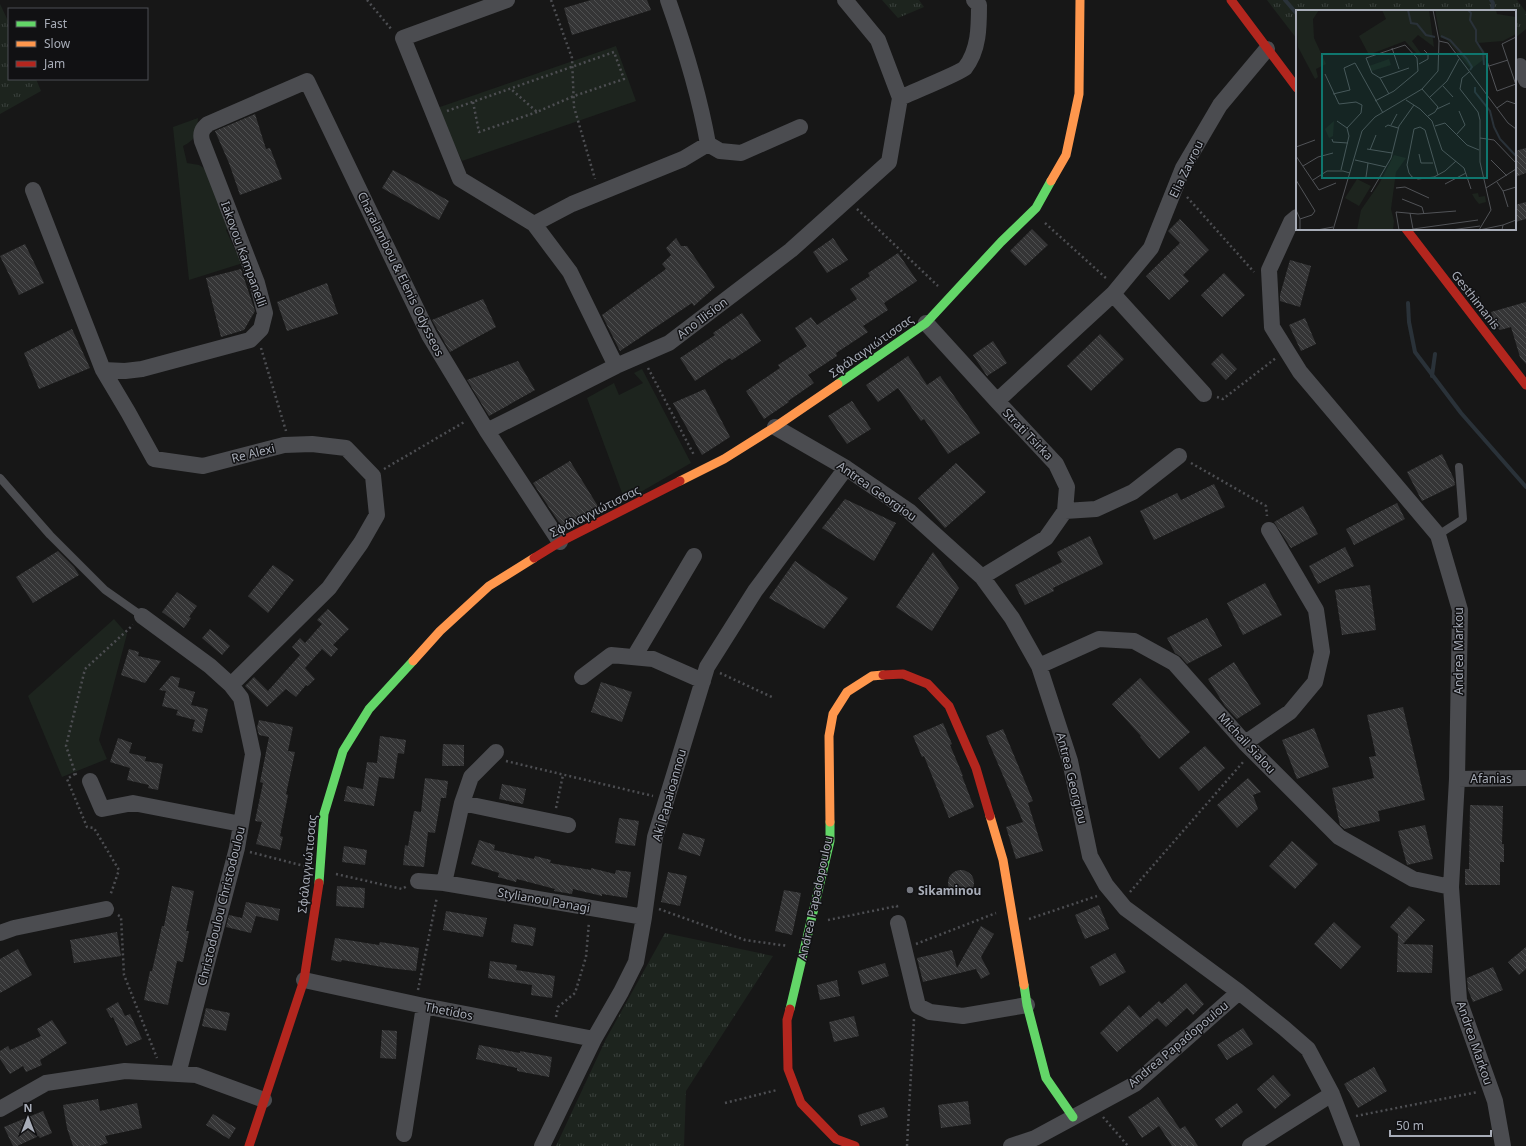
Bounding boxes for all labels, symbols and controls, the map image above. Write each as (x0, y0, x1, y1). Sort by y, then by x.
legend (8, 8, 148, 80)
inset map (1296, 10, 1516, 230)
text: Fast (44, 15, 68, 32)
text: Slow (44, 35, 71, 52)
text: Jam (43, 55, 65, 72)
street label: Elia Zavrou (1165, 137, 1207, 201)
street label: Charalambou & Elenis Odysseos (354, 189, 449, 359)
street label: Iakovou Kampanelli (217, 199, 271, 309)
street label: Gesthimanis (1448, 267, 1504, 333)
street label: Ano Ilision (673, 293, 731, 343)
street label: Σφάλαγγιώτισσας (825, 310, 917, 381)
street label: Strati Tsirka (999, 404, 1057, 464)
street label: Re Alexi (230, 439, 276, 467)
street label: Antrea Georgiou (834, 457, 920, 525)
street label: Σφάλαγγιώτισσας (547, 481, 643, 541)
street label: Andrea Markou (1450, 607, 1467, 695)
street label: Michail Sialou (1214, 709, 1280, 777)
street label: Antrea Georgiou (1052, 731, 1092, 825)
street label: Aki Papaioannou (648, 747, 690, 843)
street label: Afanias (1470, 770, 1512, 787)
street label: Σφάλαγγιώτισσας (293, 814, 321, 914)
street label: Christodoulou Christodoulou (193, 825, 249, 987)
street label: Andrea Papadopoulou (794, 834, 836, 962)
place label: Sikaminou (918, 882, 981, 899)
street label: Stylianou Panagi (496, 883, 592, 917)
marker: Sikaminou (905, 885, 915, 895)
street label: Andrea Papadopoulou (1124, 997, 1232, 1091)
street label: Thetidos (423, 998, 475, 1024)
street label: Andrea Markou (1453, 999, 1497, 1087)
north arrow (8, 1098, 48, 1138)
text: N (24, 1100, 32, 1115)
scale bar (1390, 1112, 1491, 1138)
text: 50 m (1396, 1117, 1424, 1134)

